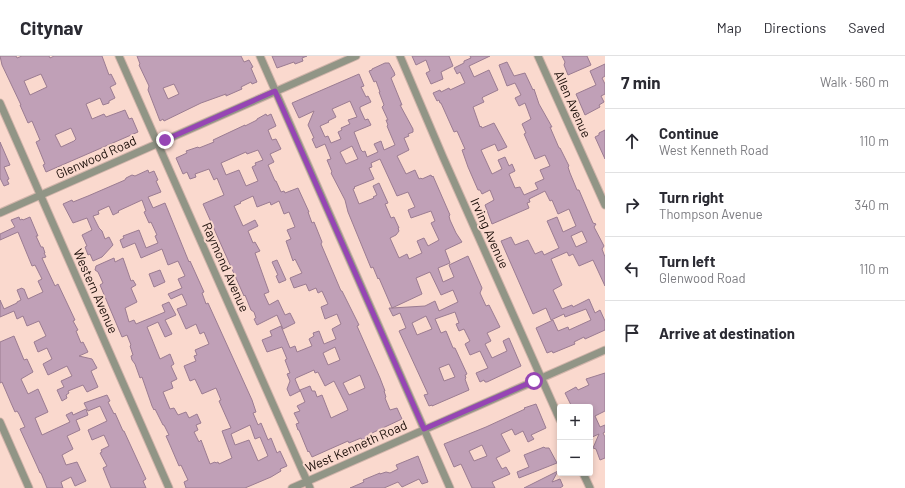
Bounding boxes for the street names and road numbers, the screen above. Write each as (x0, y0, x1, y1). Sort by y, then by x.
street label: Allen Avenue (551, 68, 595, 140)
street label: Glenwood Road (53, 132, 139, 182)
street label: Irving Avenue (467, 195, 513, 271)
street label: Raymond Avenue (199, 220, 253, 314)
street label: Western Avenue (70, 246, 122, 336)
street label: West Kenneth Road (303, 416, 409, 476)

